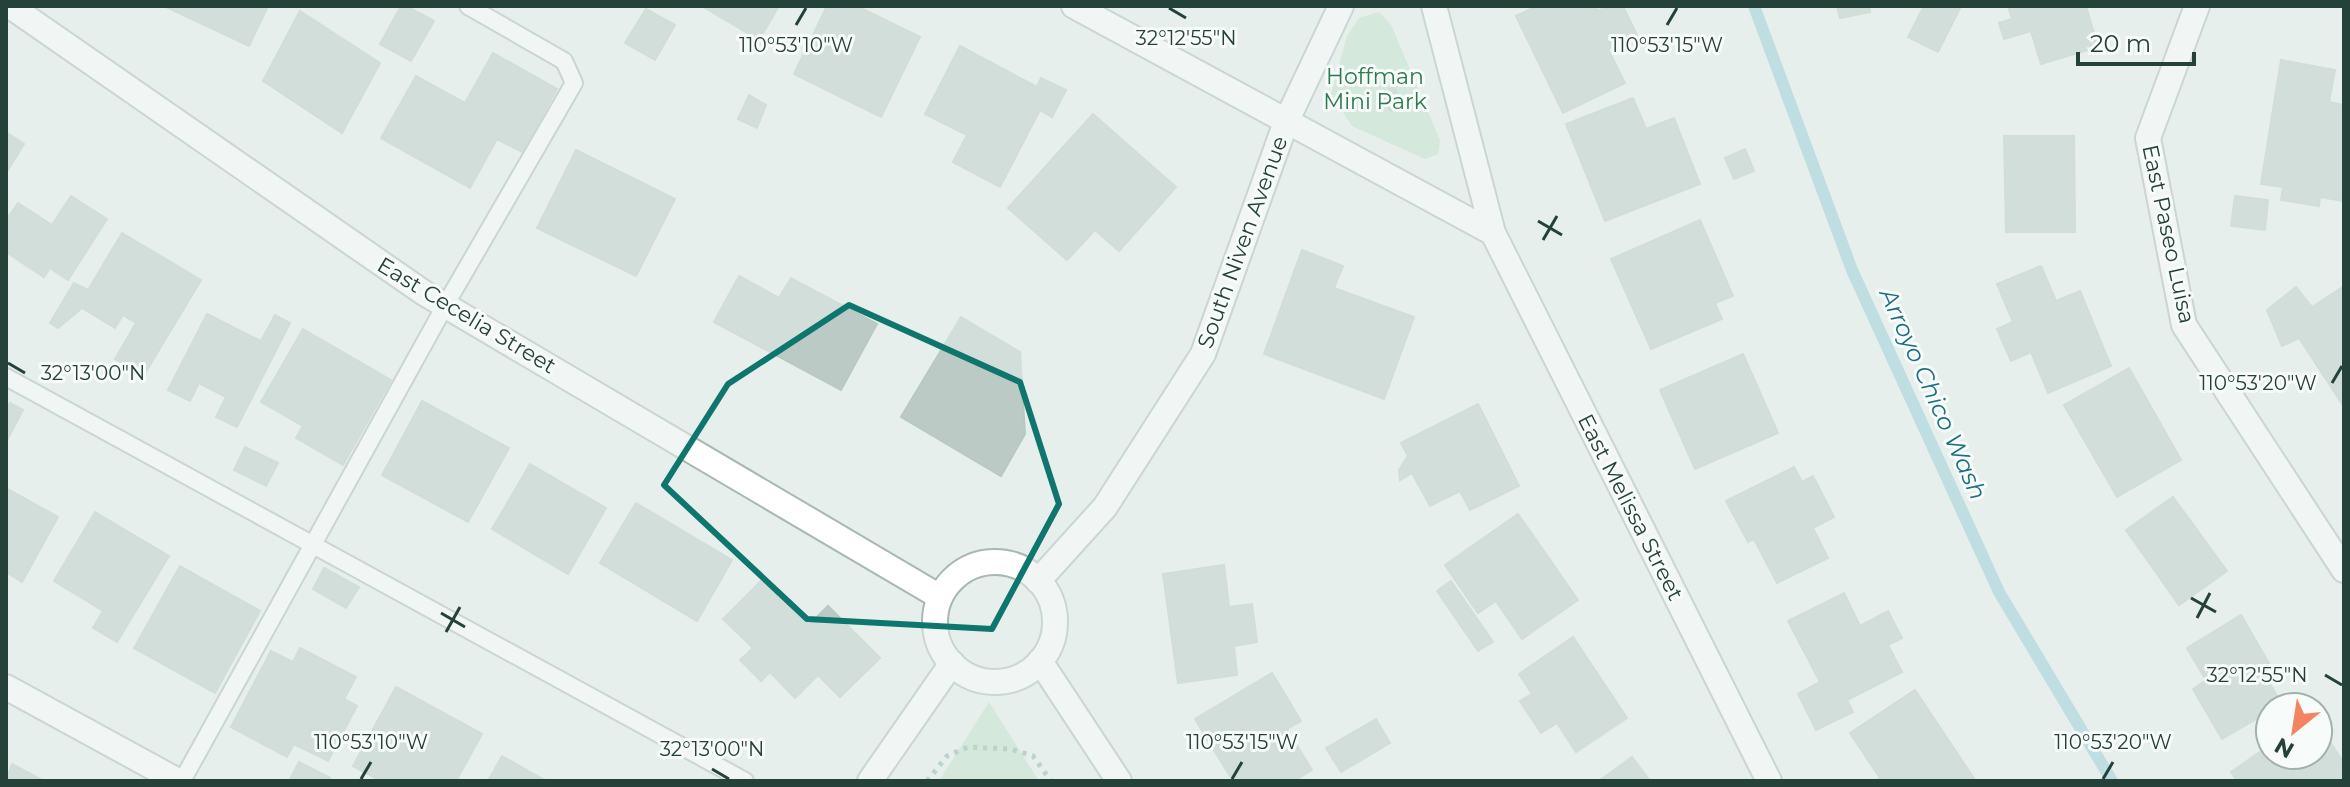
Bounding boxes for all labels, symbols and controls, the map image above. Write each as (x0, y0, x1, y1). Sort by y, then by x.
scale bar (2078, 16, 2194, 66)
text: 32°12'55"N (1136, 26, 1236, 50)
text: 20 m (2090, 29, 2151, 58)
text: 110°53'10"W (739, 33, 853, 57)
text: 110°53'15"W (1611, 33, 1723, 57)
park label: Hoffman Mini Park (1323, 63, 1428, 115)
street label: South Niven Avenue (1191, 132, 1293, 352)
street label: East Paseo Luisa (2136, 142, 2201, 326)
street label: East Cecelia Street (372, 251, 561, 380)
water label: Arroyo Chico Wash (1873, 282, 1993, 504)
text: 32°13'00"N (41, 361, 145, 385)
text: 110°53'20"W (2199, 371, 2317, 395)
street label: East Melissa Street (1572, 409, 1689, 605)
text: 32°12'55"N (2207, 663, 2307, 687)
north arrow (2254, 691, 2334, 771)
text: 110°53'10"W (314, 730, 428, 754)
text: 110°53'15"W (1186, 730, 1298, 754)
text: 110°53'20"W (2054, 730, 2172, 754)
text: N (2270, 732, 2299, 764)
text: 32°13'00"N (660, 737, 764, 761)

